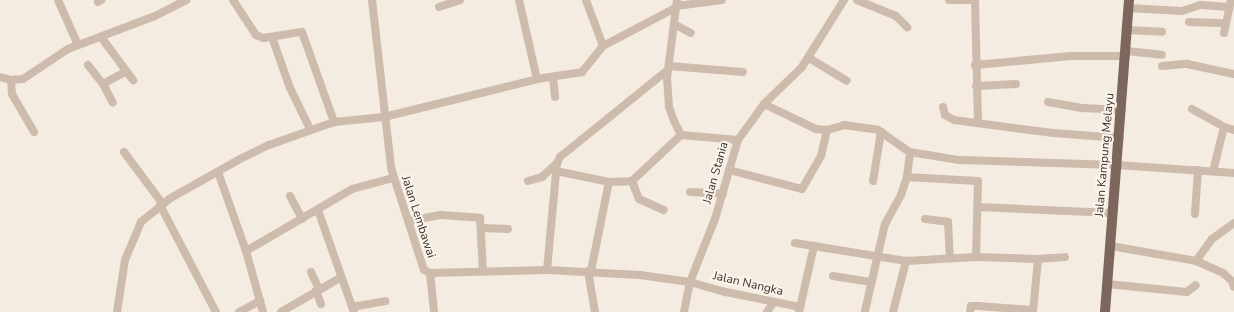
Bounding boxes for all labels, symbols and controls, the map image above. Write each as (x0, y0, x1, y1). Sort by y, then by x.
street label: Jalan Kampung Melayu (1092, 92, 1118, 218)
street label: Jalan Stania (700, 140, 732, 206)
street label: Jalan Lembawai (398, 174, 438, 260)
street label: Jalan Nangka (712, 269, 784, 299)

